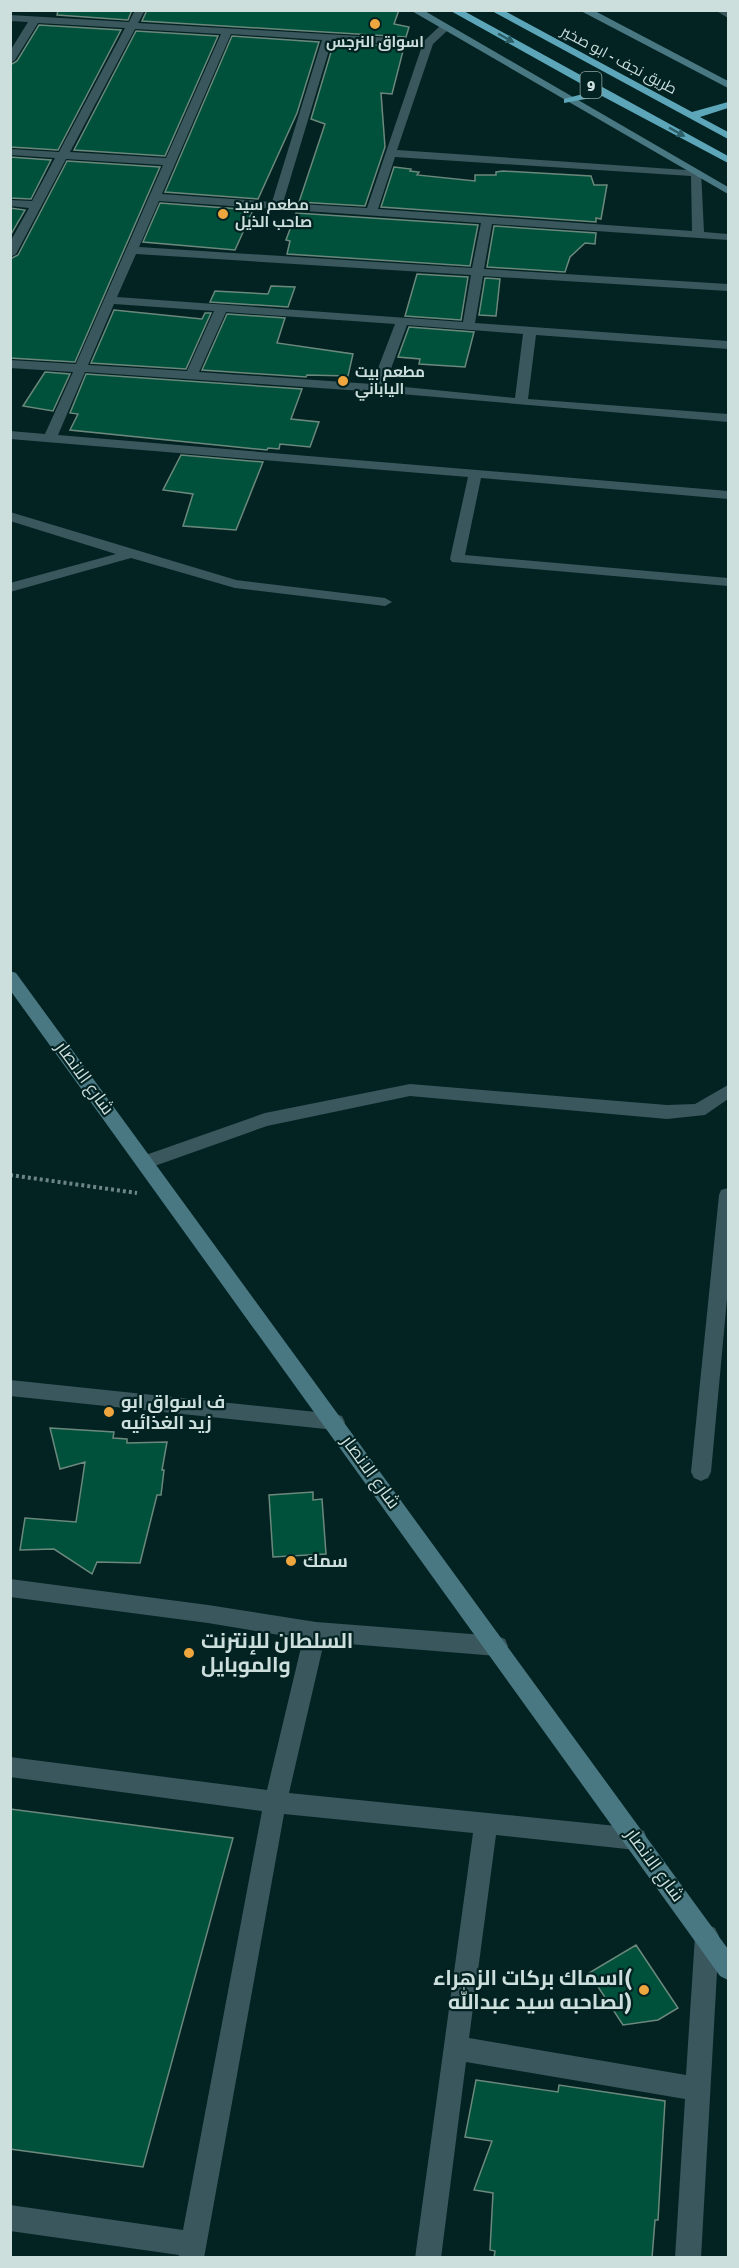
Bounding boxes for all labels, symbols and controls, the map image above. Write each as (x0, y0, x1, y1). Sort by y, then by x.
marker: اسواق النرجس (368, 17, 382, 31)
street label: طريق نجف - ابو صخير (557, 21, 680, 99)
place label: اسواق النرجس (326, 33, 424, 51)
one-way arrow (497, 33, 514, 43)
road number: 9 (580, 72, 602, 98)
one-way arrow (669, 127, 686, 137)
place label: مطعم سيد صاحب الذيل (235, 196, 312, 231)
marker: مطعم سيد صاحب الذيل (216, 207, 230, 221)
place label: مطعم بيت الياباني (355, 363, 425, 401)
marker: مطعم بيت الياباني (336, 374, 350, 388)
street label: شارع الانصار (50, 1036, 119, 1120)
place label: ف اسواق ابو زيد الغذائيه (121, 1391, 225, 1434)
marker: ف اسواق ابو زيد الغذائيه (102, 1405, 116, 1419)
street label: شارع الانصار (336, 1430, 405, 1514)
place label: سمك (303, 1550, 348, 1572)
marker: سمك (284, 1554, 298, 1568)
place label: السلطان للإنترنت والموبايل (201, 1628, 353, 1678)
marker: السلطان للإنترنت والموبايل (182, 1646, 196, 1660)
street label: شارع الانصار (620, 1823, 689, 1907)
place label: اسماك بركات الزهراء( لصاحبه سيد عبدالله) (433, 1965, 632, 2015)
marker: اسماك بركات الزهراء( لصاحبه سيد عبدالله) (637, 1983, 651, 1997)

